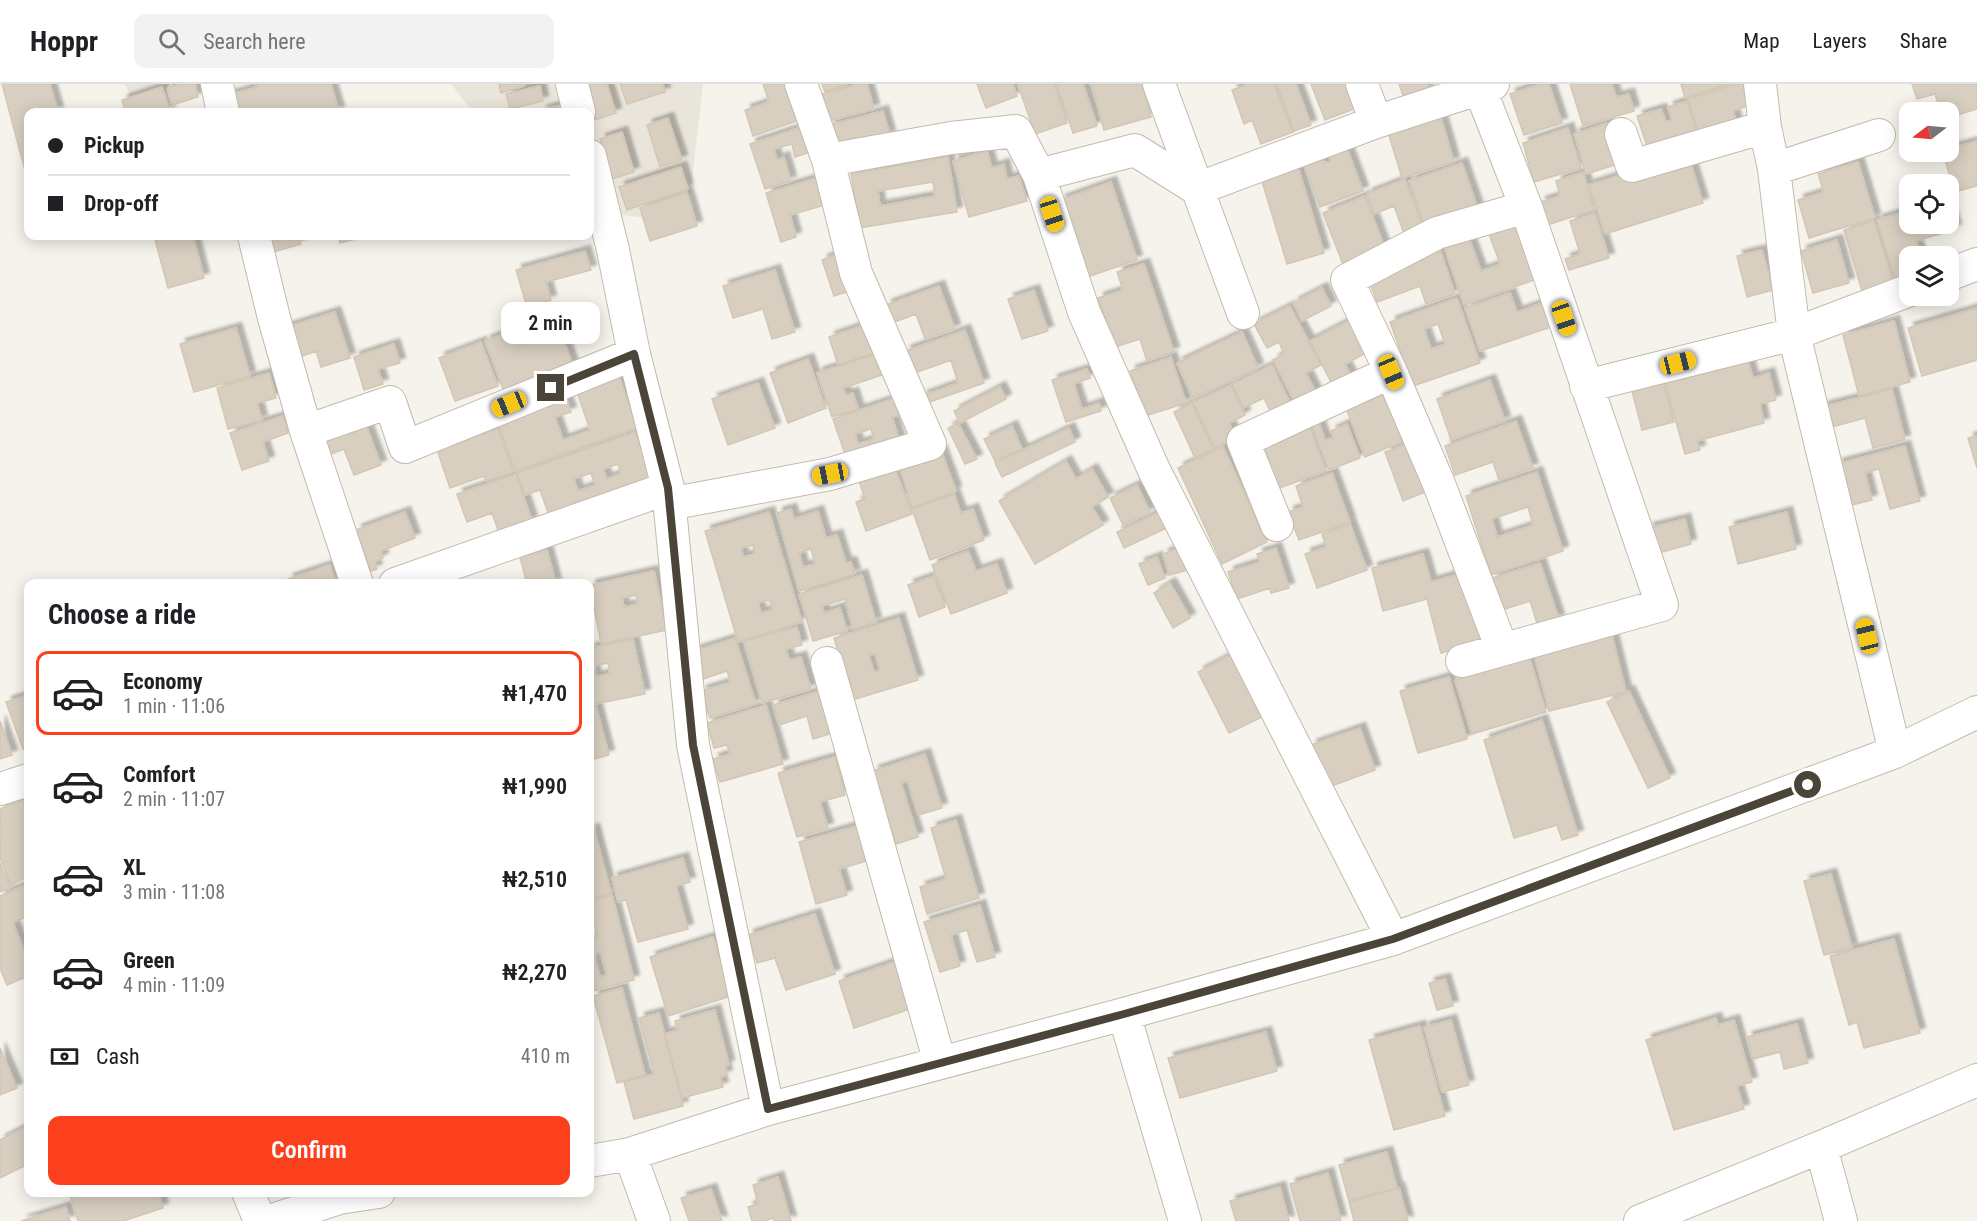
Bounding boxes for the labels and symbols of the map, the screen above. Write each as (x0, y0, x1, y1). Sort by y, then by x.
north arrow (1899, 102, 1959, 162)
car (1038, 194, 1066, 234)
car (1550, 298, 1578, 338)
callout: 2 min (502, 301, 600, 343)
car (1658, 350, 1698, 376)
car (1376, 352, 1406, 392)
route end (537, 374, 564, 401)
car (489, 389, 529, 419)
car (811, 462, 849, 486)
car (1854, 616, 1880, 656)
route start (1794, 771, 1821, 798)

